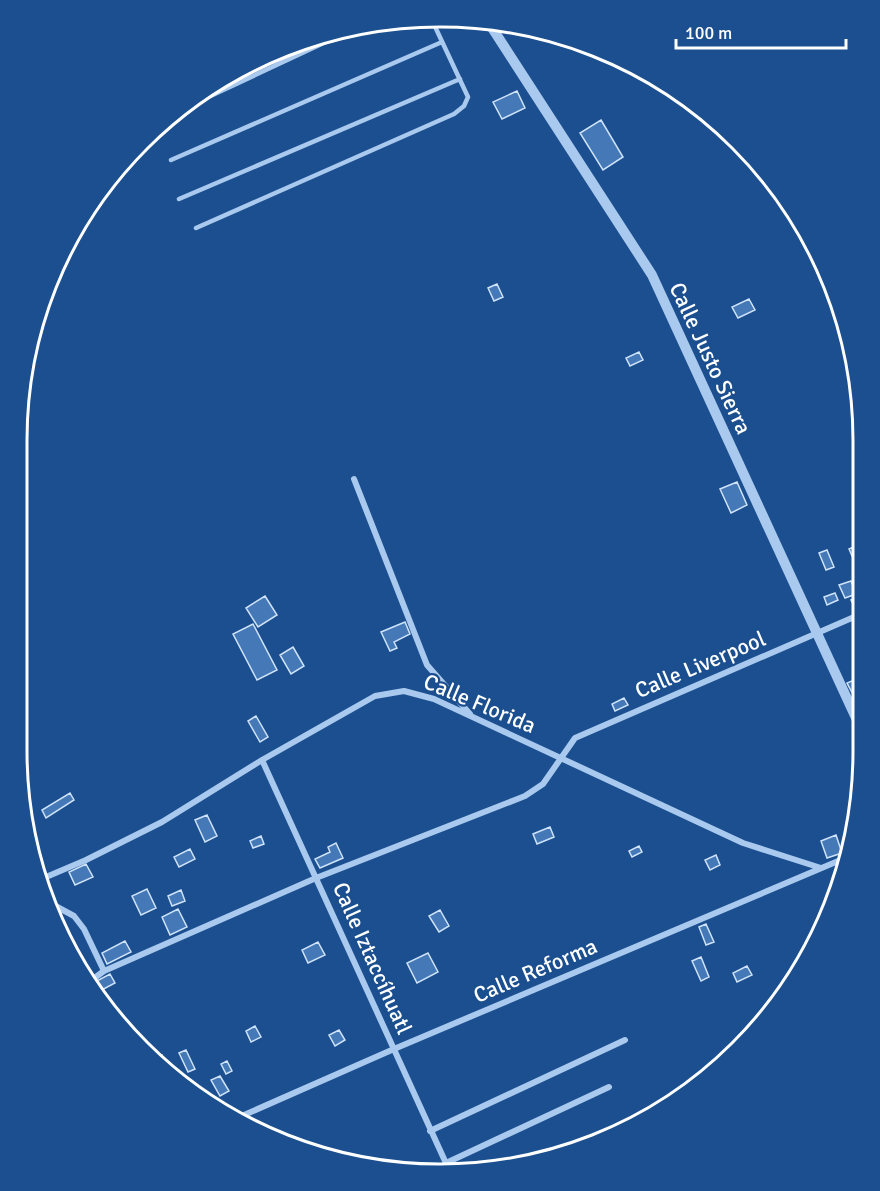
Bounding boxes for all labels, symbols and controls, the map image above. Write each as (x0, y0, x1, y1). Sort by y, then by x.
scale bar (676, 12, 846, 50)
text: 100 m (685, 22, 732, 44)
street label: Calle Justo Sierra (664, 278, 757, 438)
street label: Calle Liverpool (631, 625, 770, 704)
street label: Calle Florida (420, 668, 540, 739)
street label: Calle Iztaccíhuatl (327, 878, 418, 1038)
street label: Calle Reforma (469, 932, 601, 1009)

